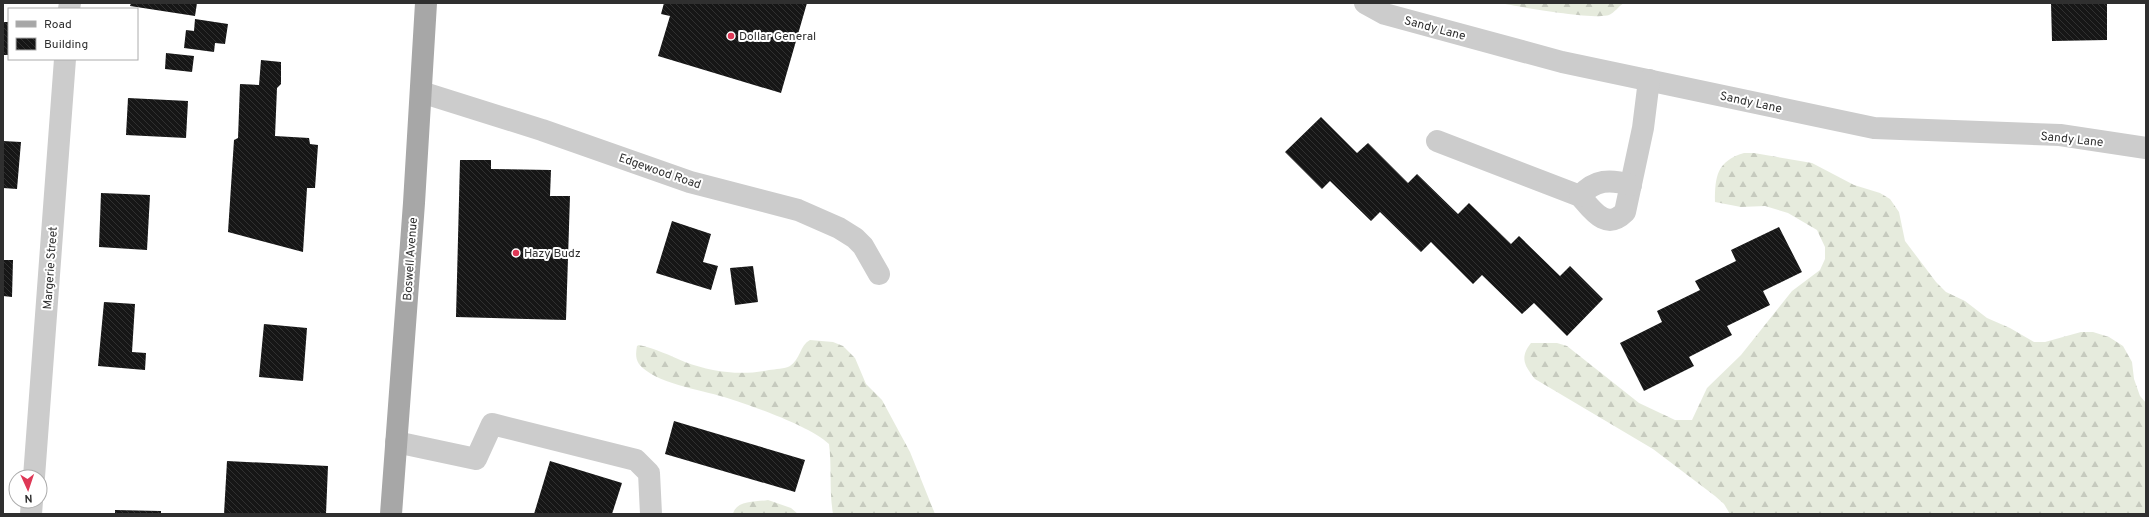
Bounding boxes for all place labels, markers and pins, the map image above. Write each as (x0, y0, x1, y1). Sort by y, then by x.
place label: Dollar General (739, 29, 816, 45)
marker: Dollar General (726, 31, 736, 41)
place label: Hazy Budz (524, 246, 581, 262)
marker: Hazy Budz (511, 248, 521, 258)

